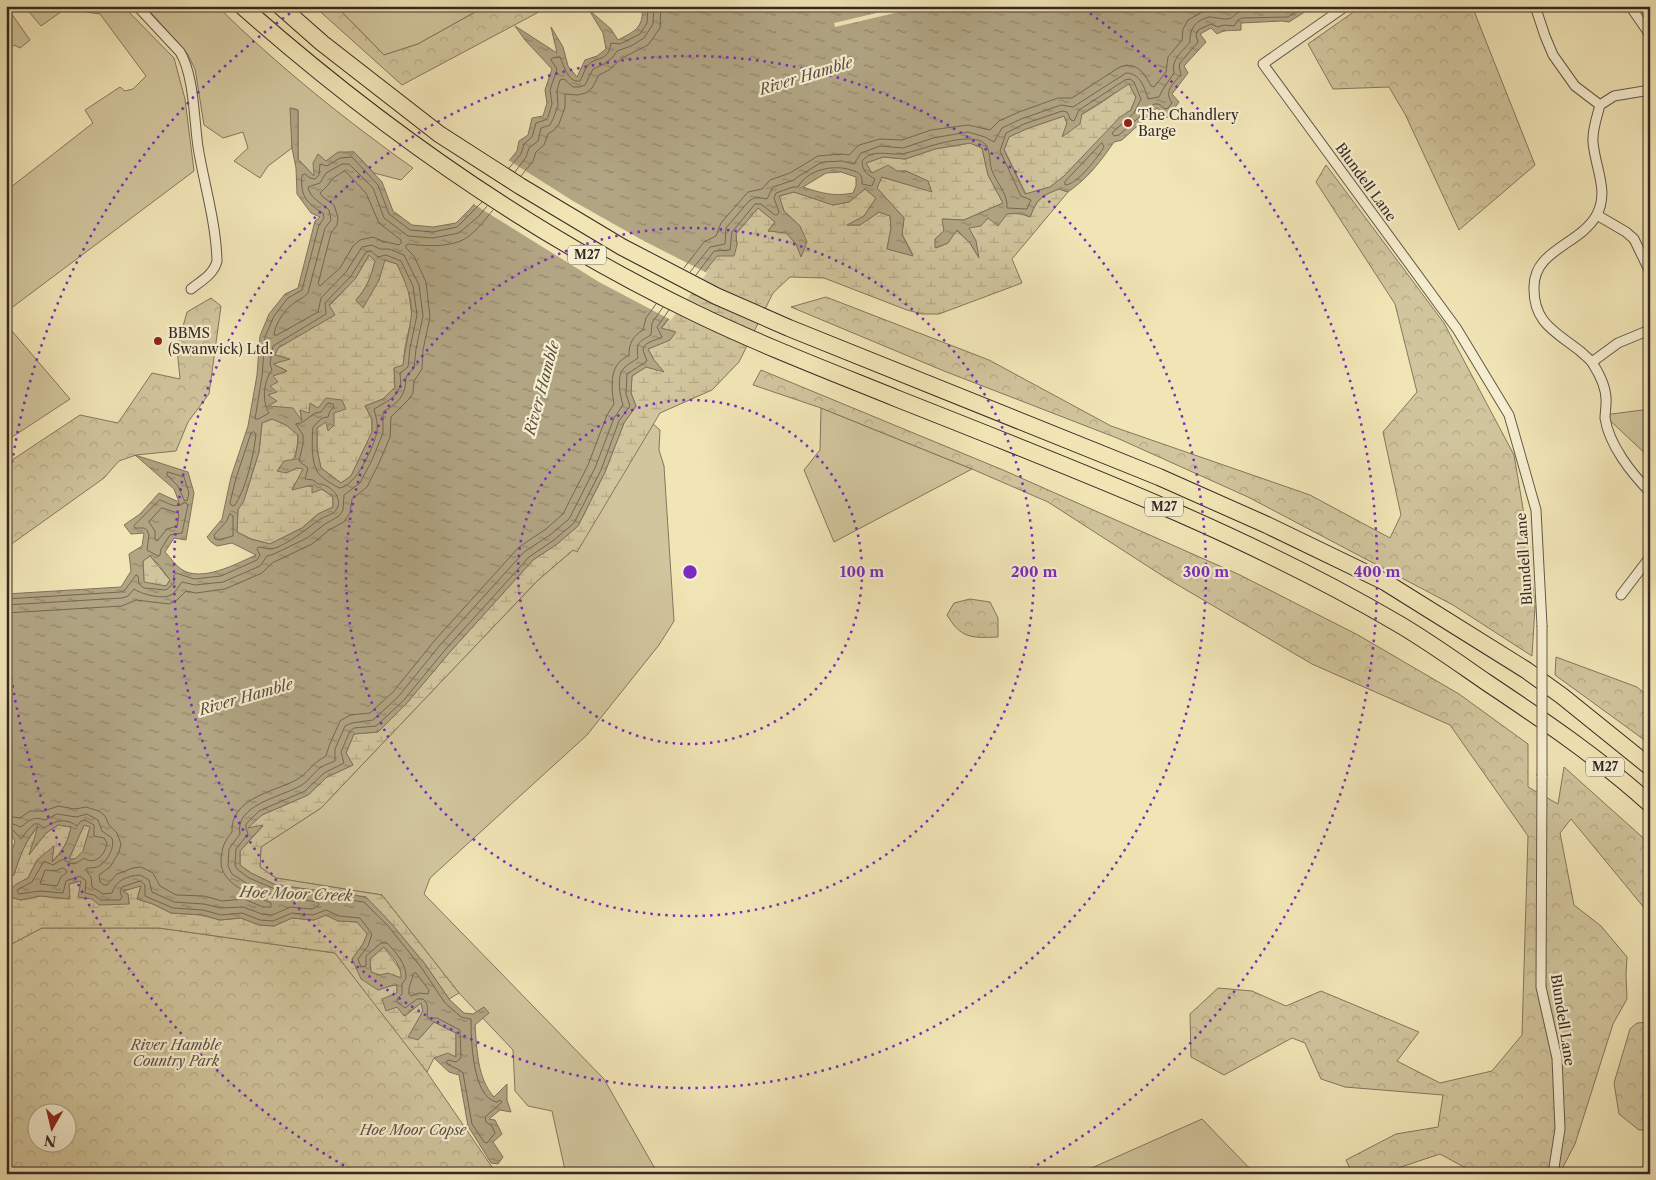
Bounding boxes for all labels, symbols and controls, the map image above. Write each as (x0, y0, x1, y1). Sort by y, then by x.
water label: River Hamble (756, 52, 856, 99)
place label: The Chandlery Barge (1138, 106, 1239, 140)
marker: The Chandlery Barge (1122, 117, 1134, 129)
street label: Blundell Lane (1331, 139, 1401, 225)
road number: M27 (568, 246, 606, 264)
place label: BBMS (Swanwick) Ltd. (168, 324, 273, 358)
marker: BBMS (Swanwick) Ltd. (152, 335, 164, 347)
water label: River Hamble (520, 338, 563, 438)
road number: M27 (1145, 498, 1183, 516)
street label: Blundell Lane (1512, 512, 1536, 606)
text: 100 m (840, 562, 884, 581)
text: 200 m (1011, 562, 1057, 581)
text: 300 m (1183, 562, 1229, 581)
text: 400 m (1354, 562, 1400, 581)
centre of rings (681, 563, 699, 581)
water label: River Hamble (196, 674, 296, 719)
road number: M27 (1586, 758, 1624, 776)
water label: Hoe Moor Creek (238, 882, 353, 905)
street label: Blundell Lane (1547, 973, 1579, 1067)
park label: River Hamble Country Park (130, 1036, 222, 1070)
north arrow (28, 1102, 78, 1152)
park label: Hoe Moor Copse (359, 1121, 468, 1139)
text: N (43, 1131, 57, 1151)

